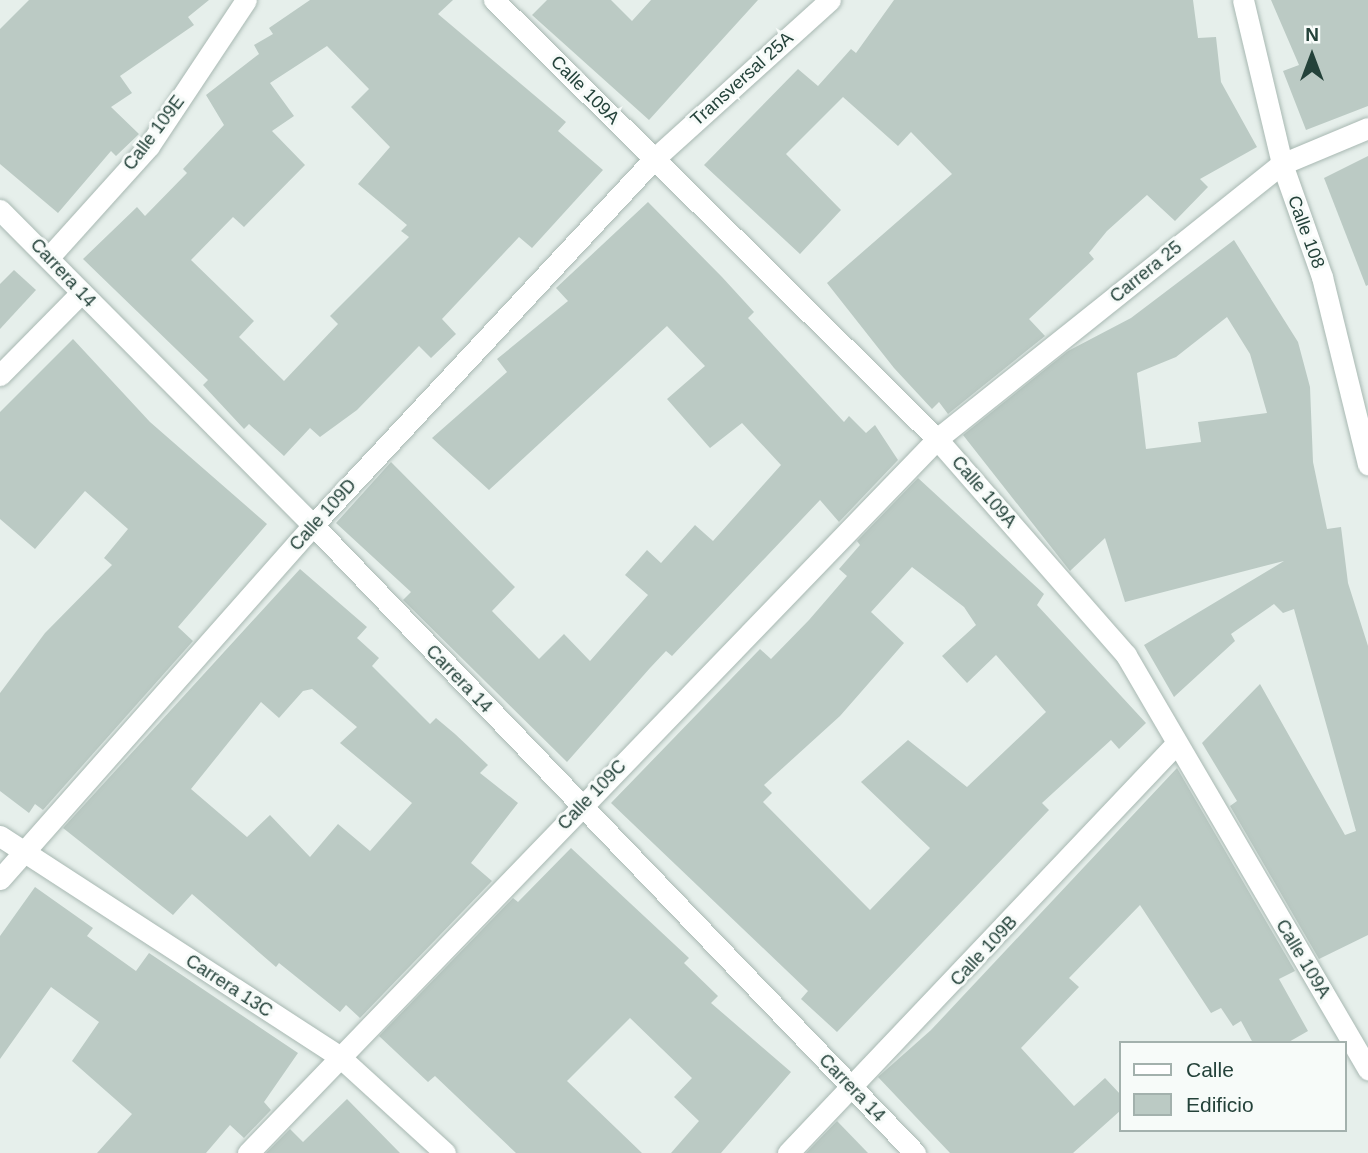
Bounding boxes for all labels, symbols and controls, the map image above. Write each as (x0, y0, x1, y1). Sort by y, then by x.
north arrow (1277, 21, 1347, 91)
text: N (1305, 24, 1319, 45)
street label: Transversal 25A (686, 27, 798, 131)
street label: Calle 109A (546, 51, 624, 129)
street label: Calle 109E (119, 91, 189, 175)
street label: Calle 108 (1283, 193, 1329, 271)
street label: Carrera 14 (26, 234, 100, 312)
street label: Carrera 25 (1106, 237, 1186, 307)
street label: Calle 109A (947, 452, 1021, 532)
street label: Calle 109D (285, 475, 361, 555)
street label: Carrera 14 (421, 641, 497, 717)
street label: Calle 109C (553, 755, 631, 835)
street label: Calle 109B (946, 911, 1022, 991)
street label: Calle 109A (1271, 916, 1335, 1002)
street label: Carrera 13C (182, 950, 276, 1022)
legend (1120, 1041, 1347, 1132)
street label: Carrera 14 (814, 1050, 890, 1126)
text: Calle (1186, 1058, 1234, 1081)
text: Edificio (1186, 1093, 1254, 1116)

